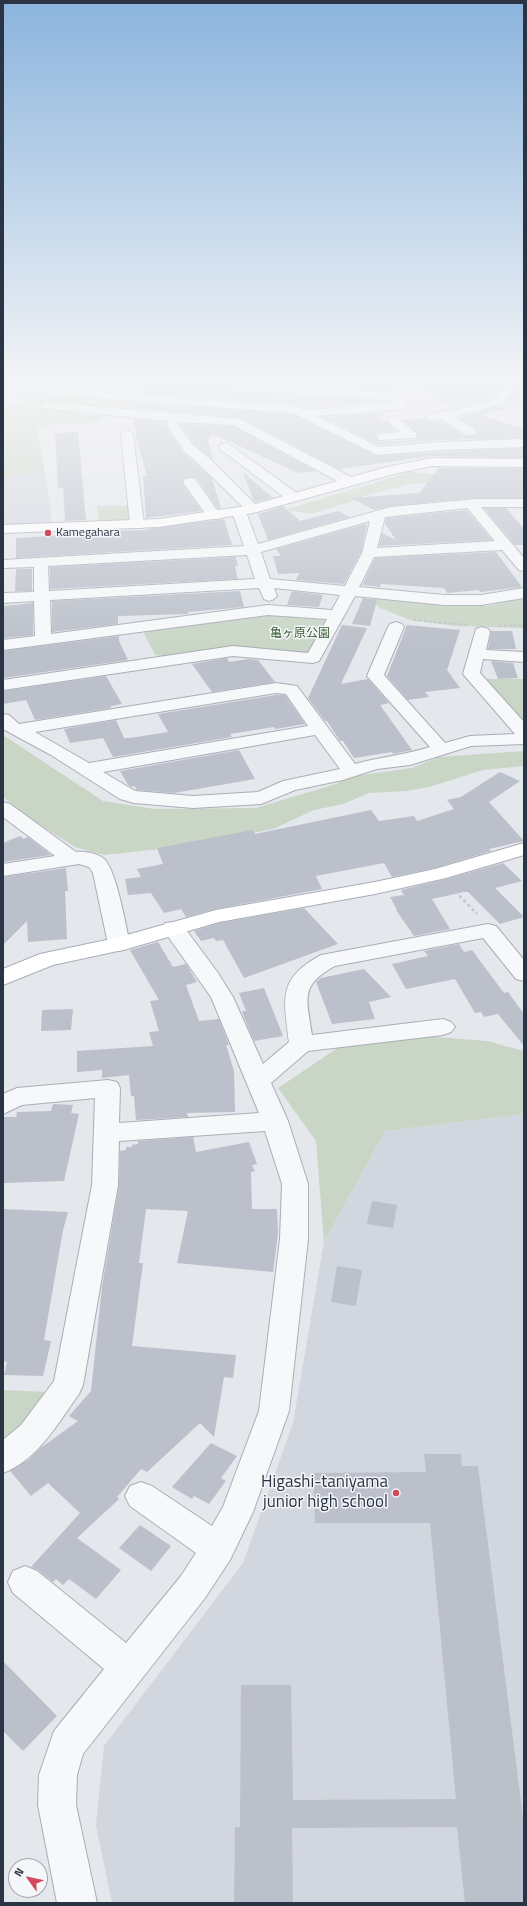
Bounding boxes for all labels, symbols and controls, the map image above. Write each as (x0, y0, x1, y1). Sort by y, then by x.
place label: Kamegahara (56, 526, 120, 540)
marker: Kamegahara (43, 528, 53, 538)
park label: 亀ヶ原公園 (270, 627, 330, 641)
place label: Higashi-taniyama junior high school (261, 1473, 388, 1513)
marker: Higashi-taniyama junior high school (391, 1488, 401, 1498)
north arrow (8, 1858, 48, 1898)
text: N (10, 1864, 28, 1880)

